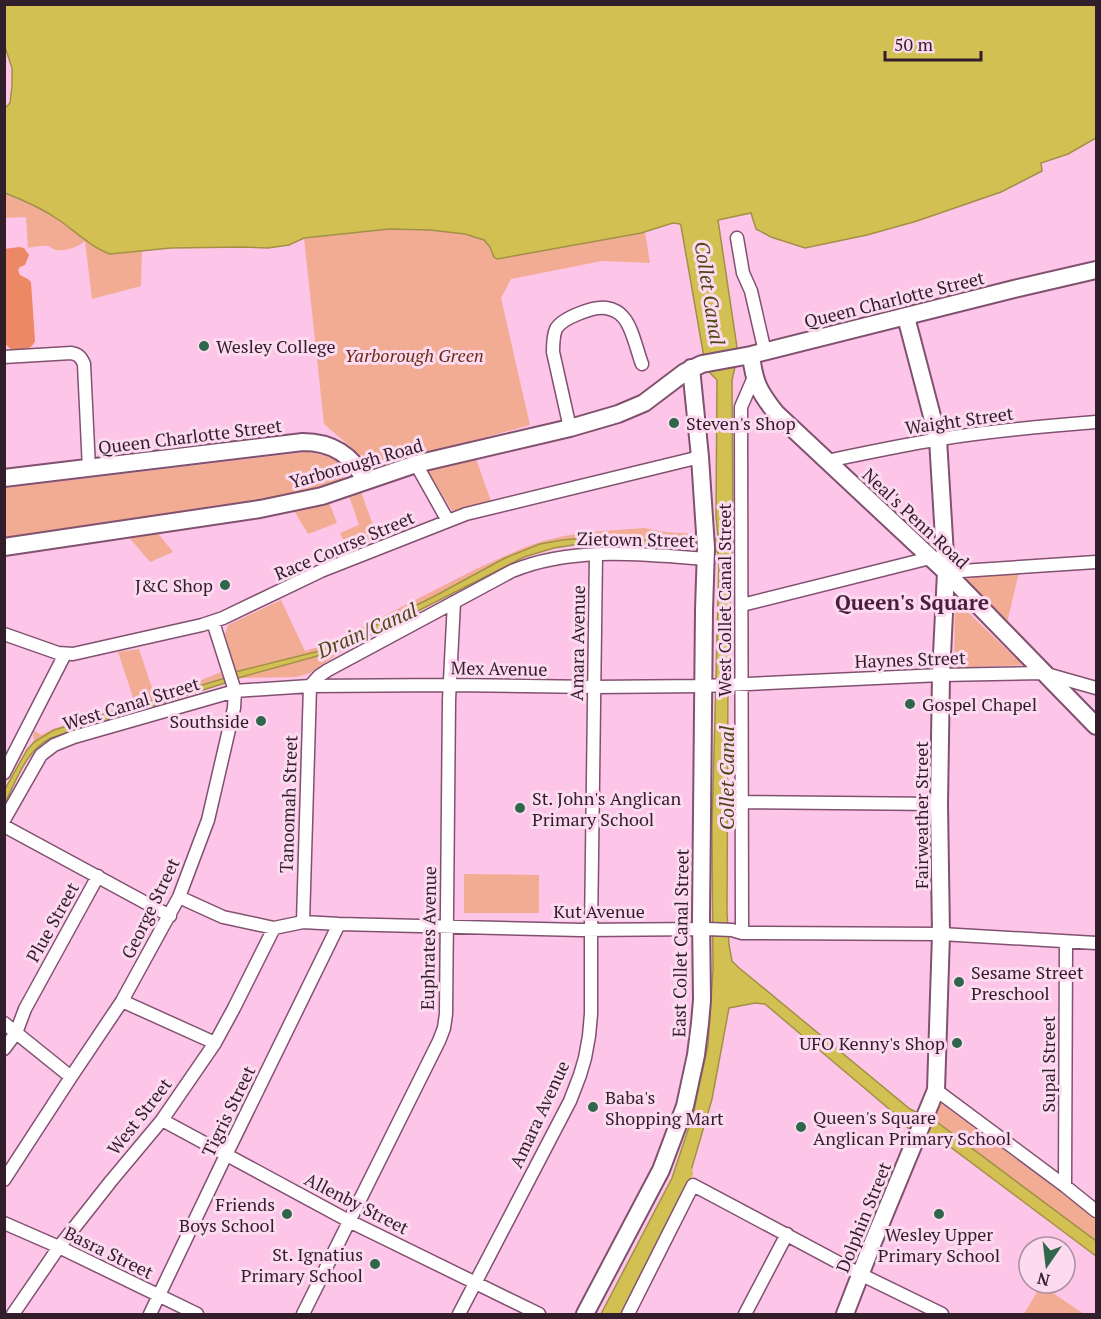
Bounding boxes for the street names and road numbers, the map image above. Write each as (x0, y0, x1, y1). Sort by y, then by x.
street label: Queen Charlotte Street (801, 265, 987, 333)
street label: Waight Street (903, 400, 1015, 439)
street label: Queen Charlotte Street (97, 413, 284, 459)
street label: Yarborough Road (287, 432, 425, 494)
street label: Neal's Penn Road (858, 462, 974, 574)
street label: West Collet Canal Street (712, 503, 736, 697)
street label: Race Course Street (270, 505, 418, 585)
street label: Zietown Street (577, 526, 696, 552)
street label: Amara Avenue (564, 585, 590, 701)
street label: Haynes Street (854, 645, 966, 673)
street label: Mex Avenue (450, 655, 548, 681)
street label: West Canal Street (60, 671, 203, 735)
street label: Tanoomah Street (274, 734, 302, 873)
street label: Fairweather Street (909, 741, 933, 889)
street label: East Collet Canal Street (666, 848, 694, 1038)
street label: George Street (115, 853, 185, 962)
street label: Euphrates Avenue (415, 866, 441, 1010)
street label: Plue Street (20, 877, 84, 966)
street label: Kut Avenue (553, 899, 645, 923)
street label: Supal Street (1036, 1015, 1060, 1113)
street label: Amara Avenue (504, 1056, 574, 1172)
street label: Tigris Street (196, 1061, 261, 1161)
street label: West Street (101, 1072, 177, 1159)
street label: Dolphin Street (830, 1158, 896, 1276)
street label: Allenby Street (301, 1166, 413, 1240)
street label: Basra Street (60, 1220, 158, 1284)

